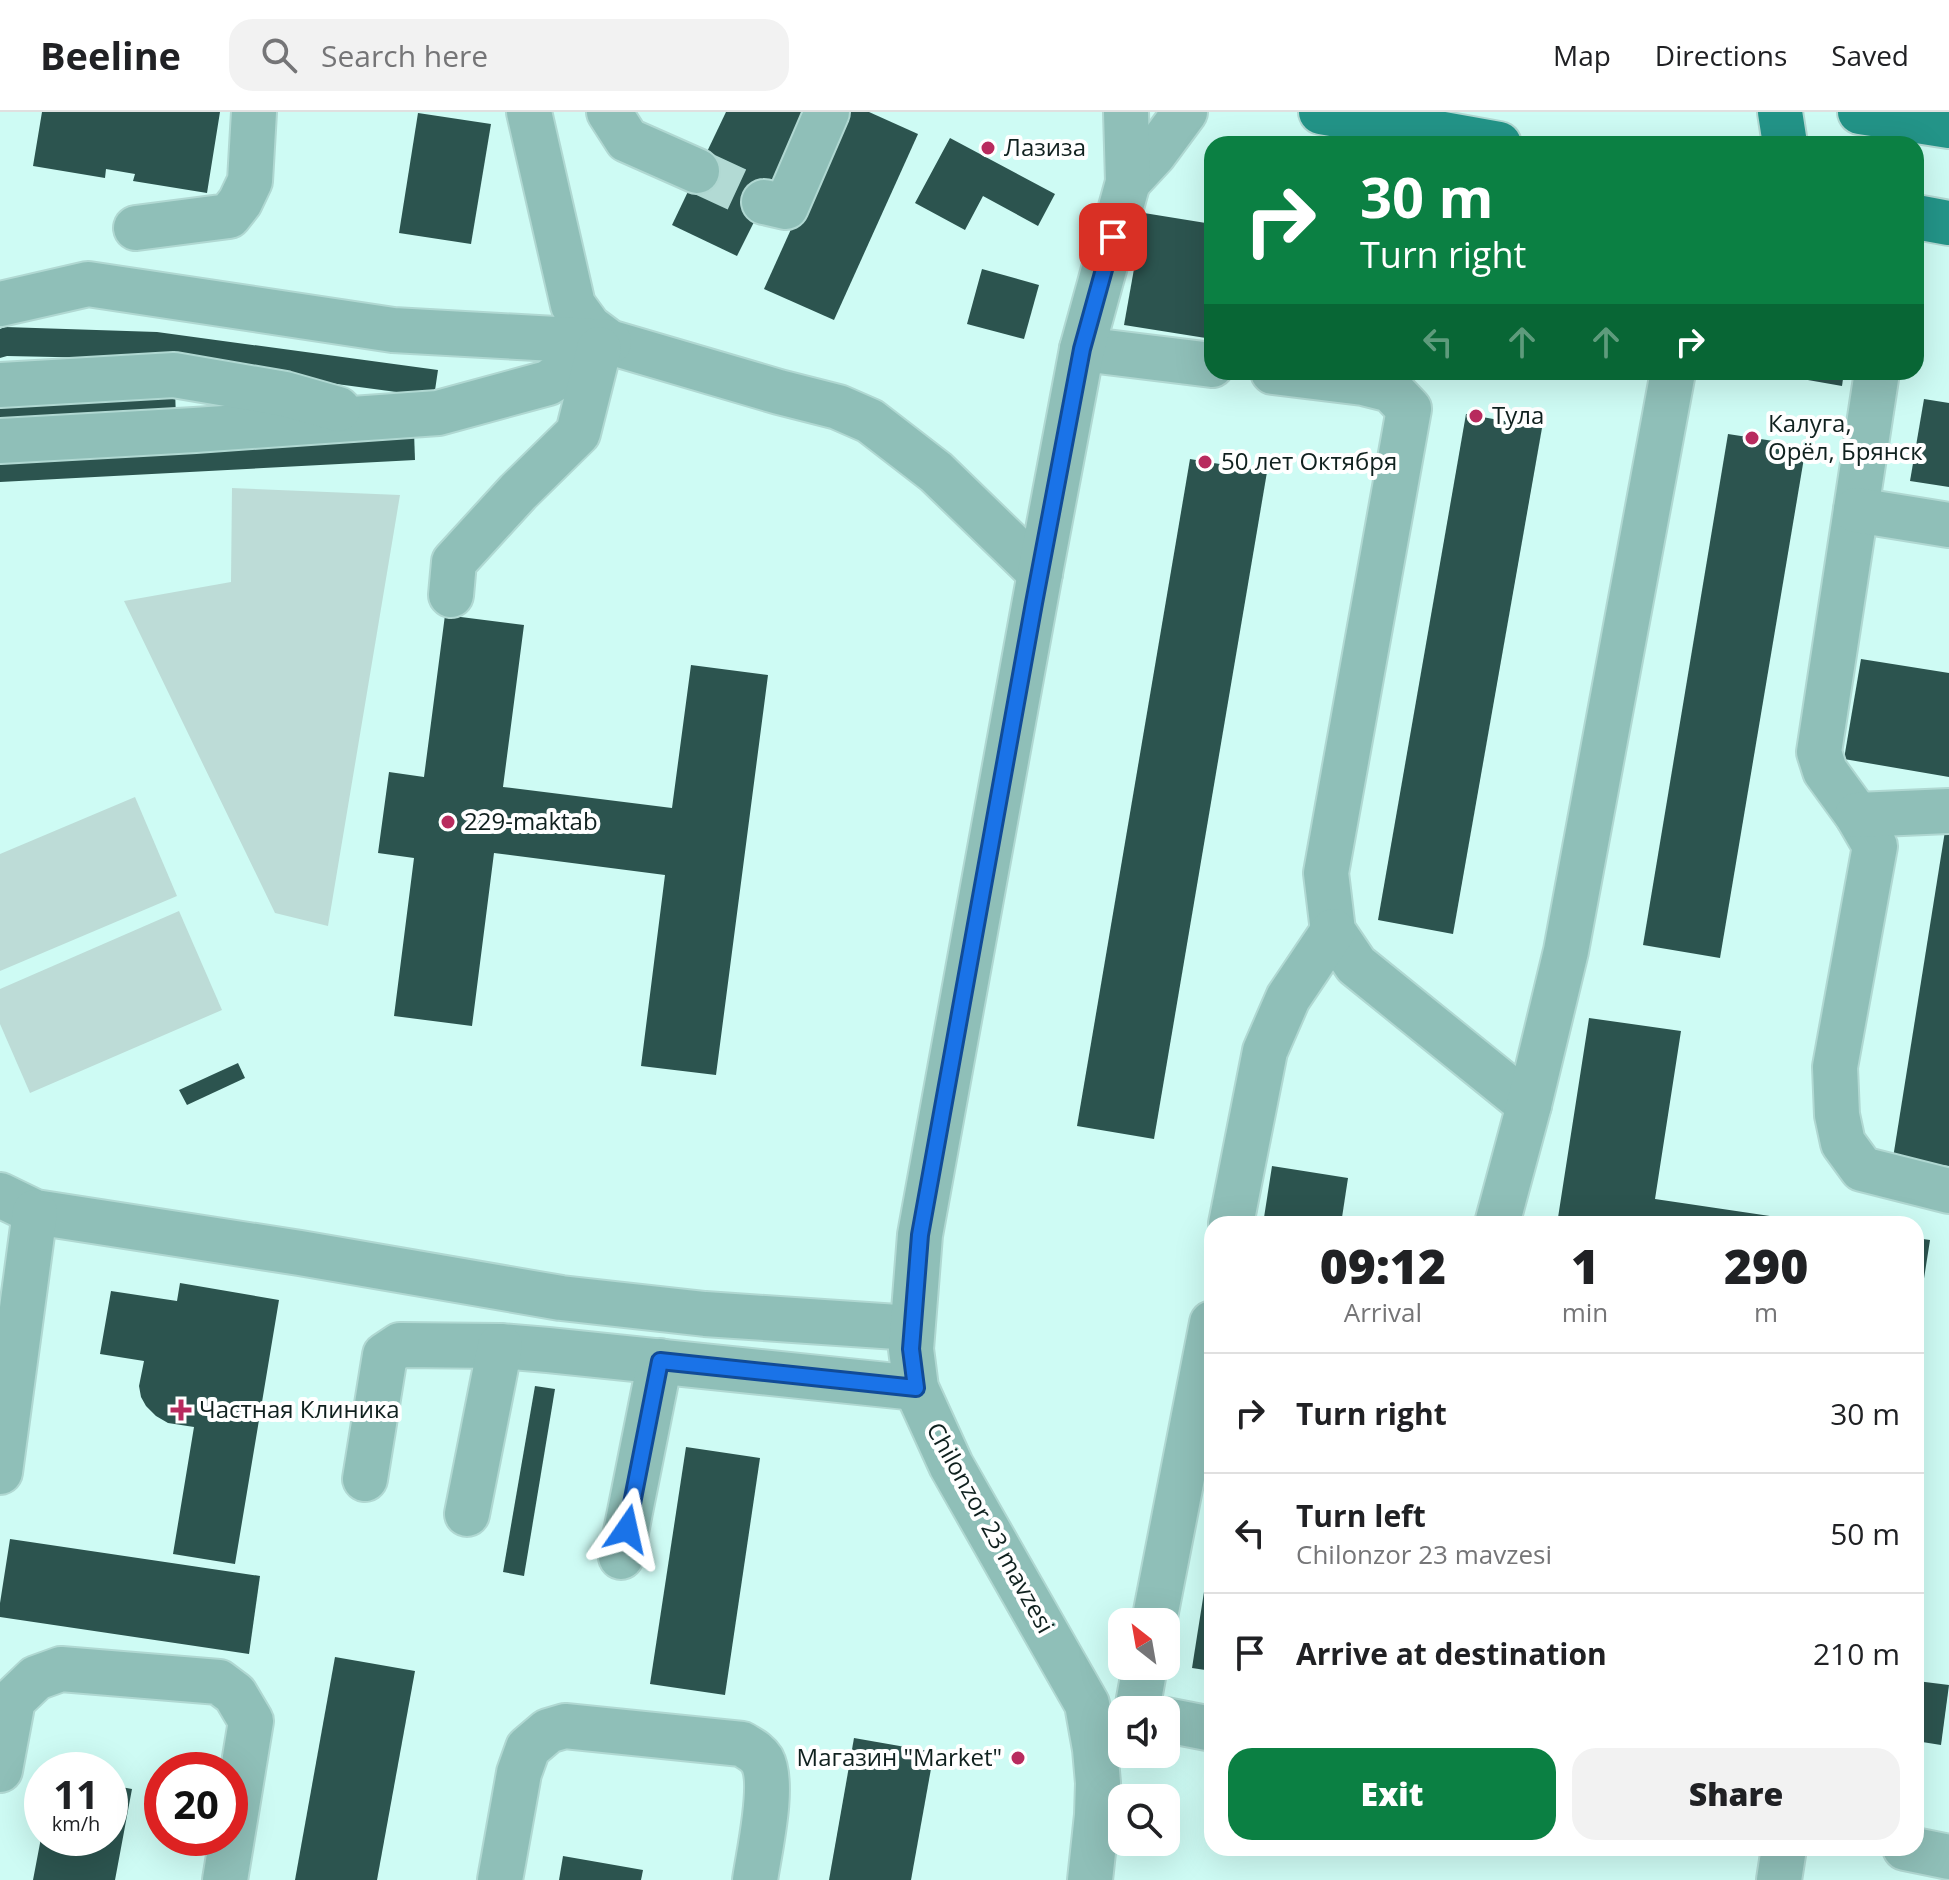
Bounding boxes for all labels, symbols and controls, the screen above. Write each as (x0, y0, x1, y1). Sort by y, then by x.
search box (229, 19, 789, 91)
text: Beeline (40, 29, 181, 81)
icon: search (257, 33, 301, 77)
text: Search here (321, 35, 488, 76)
text: Map (1553, 36, 1611, 74)
text: Directions (1655, 36, 1787, 74)
text: Saved (1831, 36, 1909, 74)
place label: Лазиза (1004, 130, 1086, 163)
marker: Лазиза (979, 139, 997, 157)
text: 30 m (1360, 158, 1494, 234)
icon: right (1228, 168, 1332, 272)
pin (1079, 203, 1147, 271)
icon: arrive (1091, 215, 1135, 259)
text: Turn right (1360, 230, 1526, 279)
icon: left (1416, 320, 1460, 364)
icon: ahead (1500, 320, 1544, 364)
icon: ahead (1584, 320, 1628, 364)
icon: right (1668, 320, 1712, 364)
place label: Тула (1492, 398, 1544, 431)
place label: Калуга, Орёл, Брянск (1768, 406, 1923, 467)
marker: Тула (1467, 407, 1485, 425)
marker: Калуга, Орёл, Брянск (1743, 429, 1761, 447)
place label: 50 лет Октября (1221, 444, 1397, 477)
marker: 50 лет Октября (1196, 453, 1214, 471)
place label: 229-maktab (464, 804, 598, 837)
marker: 229-maktab (439, 813, 457, 831)
text: 09:12 (1320, 1233, 1446, 1298)
text: 1 (1571, 1233, 1599, 1298)
text: 290 (1724, 1233, 1808, 1298)
text: Arrival (1344, 1294, 1422, 1330)
text: min (1562, 1294, 1608, 1330)
text: m (1754, 1294, 1778, 1330)
icon: right (1228, 1391, 1272, 1435)
place label: Частная Клиника (199, 1392, 400, 1425)
text: Turn right (1296, 1393, 1447, 1434)
text: 30 m (1830, 1393, 1900, 1434)
marker: Частная Клиника (170, 1399, 192, 1421)
street label: Chilonzor 23 mavzesi (920, 1416, 1063, 1639)
position arrow (585, 1487, 669, 1571)
text: Turn left (1296, 1495, 1426, 1536)
icon: left (1228, 1511, 1272, 1555)
text: 50 m (1830, 1513, 1900, 1554)
text: Chilonzor 23 mavzesi (1296, 1536, 1552, 1572)
north arrow (1108, 1608, 1180, 1680)
map controls (1108, 1608, 1180, 1856)
icon: arrive (1228, 1631, 1272, 1675)
text: Arrive at destination (1296, 1633, 1607, 1674)
text: 210 m (1813, 1633, 1900, 1674)
button: sound (1108, 1696, 1180, 1768)
place label: Магазин "Market" (797, 1740, 1002, 1773)
button: Exit (1228, 1748, 1556, 1840)
button: Share (1572, 1748, 1900, 1840)
marker: Магазин "Market" (1009, 1749, 1027, 1767)
speed limit sign: 20 (144, 1752, 248, 1856)
text: 11 (53, 1766, 99, 1821)
button: search (1108, 1784, 1180, 1856)
text: km/h (52, 1810, 100, 1837)

